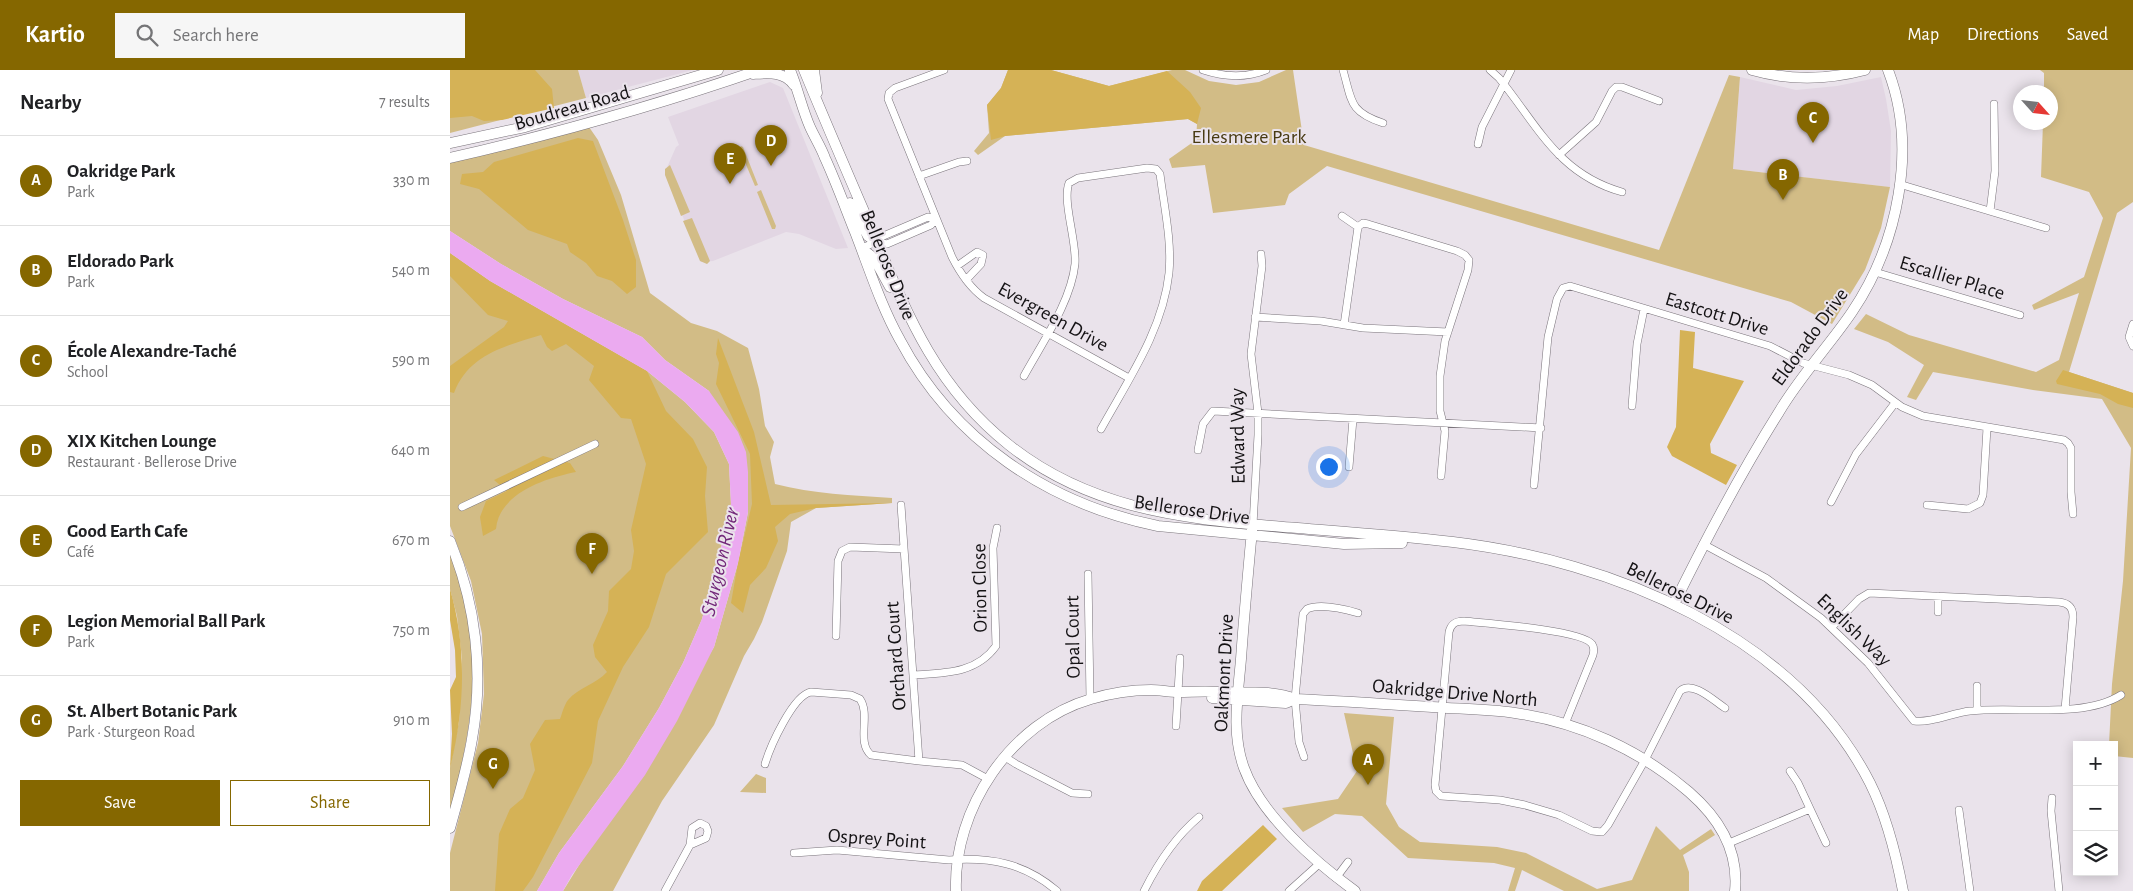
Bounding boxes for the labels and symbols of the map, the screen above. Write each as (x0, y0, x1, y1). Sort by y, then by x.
street label: Boudreau Road (512, 82, 632, 134)
north arrow (2013, 85, 2058, 130)
pin: C (1797, 102, 1829, 143)
pin: D (755, 125, 787, 166)
park label: Ellesmere Park (1192, 127, 1306, 147)
pin: E (714, 143, 746, 184)
pin: B (1767, 159, 1799, 200)
street label: Bellerose Drive (857, 207, 919, 323)
street label: Escallier Place (1897, 253, 2007, 303)
street label: Evergreen Drive (994, 279, 1112, 355)
street label: Eldorado Drive (1768, 285, 1852, 389)
street label: Eastcott Drive (1663, 289, 1771, 339)
street label: Edward Way (1227, 387, 1249, 484)
your location (1316, 454, 1342, 480)
street label: Bellerose Drive (1133, 492, 1251, 528)
water label: Sturgeon River (697, 505, 743, 618)
pin: F (576, 533, 608, 574)
street label: Orion Close (969, 543, 991, 633)
street label: Bellerose Drive (1623, 558, 1737, 628)
street label: English Way (1813, 590, 1895, 670)
street label: Opal Court (1062, 595, 1084, 679)
street label: Orchard Court (882, 600, 910, 711)
street label: Oakmont Drive (1211, 613, 1237, 733)
street label: Oakridge Drive North (1371, 676, 1539, 710)
pin: A (1352, 744, 1384, 785)
pin: G (477, 748, 509, 789)
street label: Osprey Point (827, 826, 927, 852)

